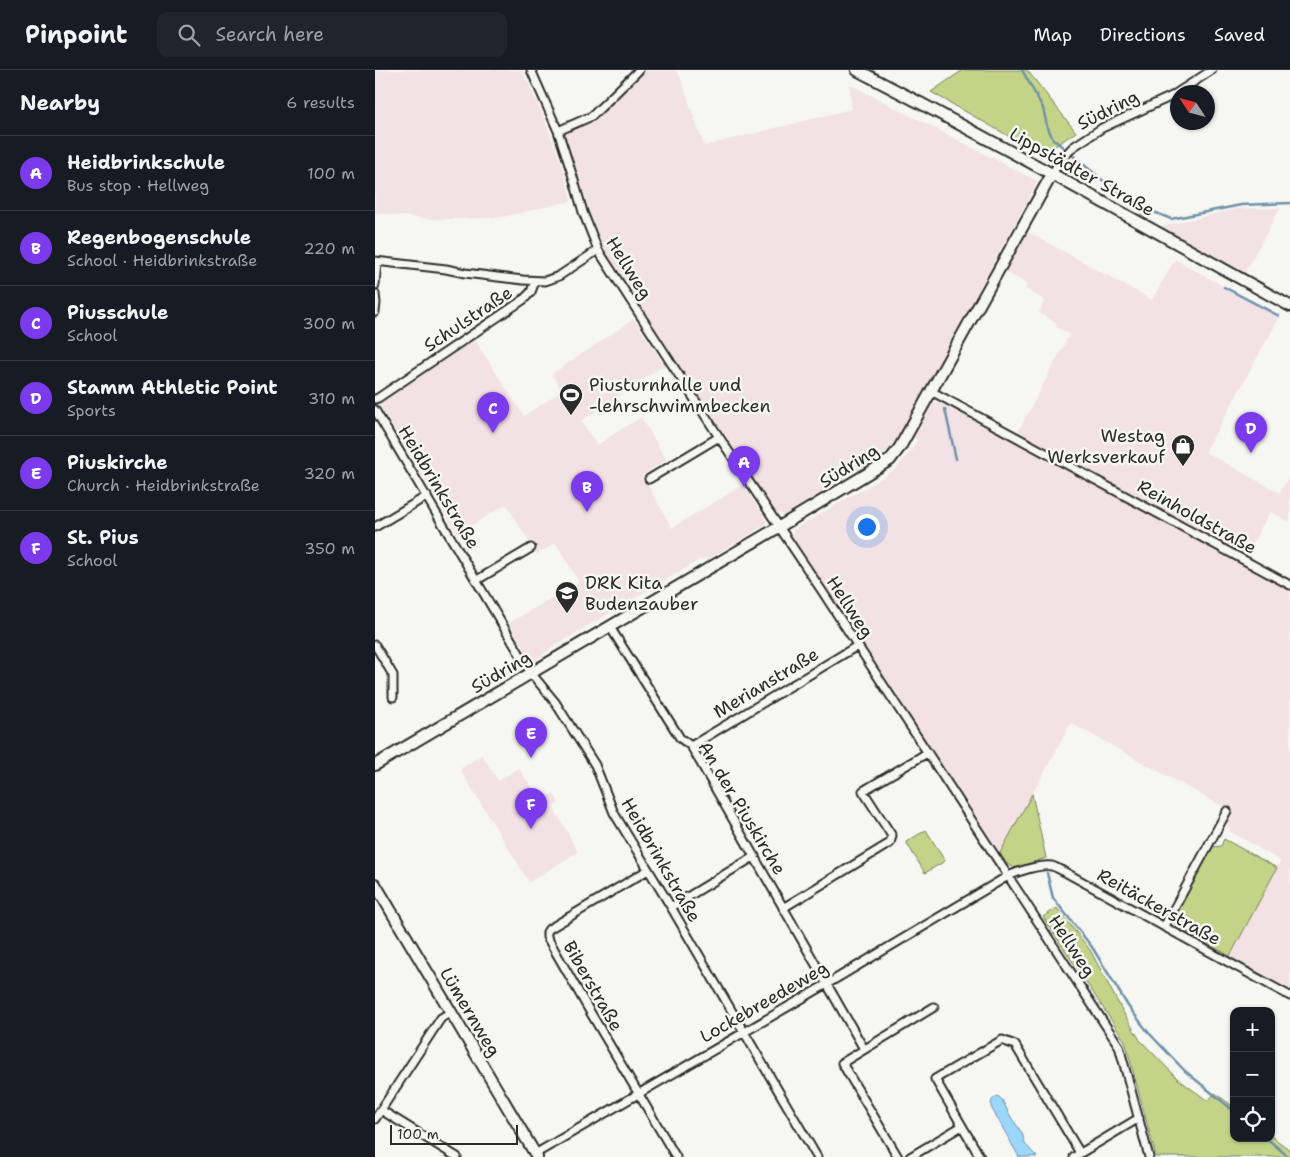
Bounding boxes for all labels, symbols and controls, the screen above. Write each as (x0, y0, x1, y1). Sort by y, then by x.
search box (157, 12, 507, 57)
text: Pinpoint (25, 19, 127, 51)
icon: search (175, 21, 203, 49)
text: Search here (215, 22, 324, 47)
text: Map (1034, 23, 1072, 47)
text: Directions (1100, 23, 1186, 47)
text: Saved (1214, 23, 1265, 47)
street label: Südring (1073, 84, 1143, 136)
north arrow (1170, 85, 1215, 130)
text: Nearby (20, 89, 100, 117)
text: 6 results (286, 92, 355, 113)
street label: Lippstädter Straße (1005, 122, 1159, 222)
text: Heidbrinkschule (67, 150, 225, 175)
text: A (30, 163, 42, 184)
text: 100 m (307, 163, 355, 184)
text: Bus stop · Hellweg (67, 175, 209, 196)
text: Regenbogenschule (67, 225, 251, 250)
street label: Hellweg (600, 232, 658, 304)
text: B (31, 238, 41, 259)
text: 220 m (303, 238, 355, 259)
text: School · Heidbrinkstraße (67, 250, 257, 271)
street label: Schulstraße (419, 281, 517, 357)
text: Piusschule (67, 300, 168, 325)
text: C (31, 313, 41, 334)
text: 300 m (303, 313, 355, 334)
text: School (67, 325, 117, 346)
place label: Piusturnhalle und -lehrschwimmbecken (589, 373, 771, 418)
text: Stamm Athletic Point (67, 375, 278, 400)
sports icon: Piusturnhalle und -lehrschwimmbecken (558, 382, 584, 416)
text: D (30, 388, 42, 409)
text: 310 m (308, 388, 355, 409)
pin: C (477, 392, 509, 433)
text: Sports (67, 400, 116, 421)
pin: D (1235, 412, 1267, 453)
street label: Heidbrinkstraße (393, 421, 485, 553)
place label: Westag Werksverkauf (1047, 424, 1165, 469)
shop icon: Westag Werksverkauf (1170, 433, 1196, 467)
street label: Südring (815, 438, 883, 494)
pin: A (728, 446, 760, 487)
text: Piuskirche (67, 450, 168, 475)
text: E (31, 463, 41, 484)
text: 320 m (304, 463, 355, 484)
pin: B (571, 471, 603, 512)
street label: Reinholdstraße (1133, 474, 1261, 560)
text: Church · Heidbrinkstraße (67, 475, 260, 496)
your location (854, 514, 880, 540)
text: St. Pius (67, 525, 139, 550)
text: F (31, 538, 41, 559)
text: 350 m (304, 538, 355, 559)
text: School (67, 550, 117, 571)
place label: DRK Kita Budenzauber (585, 571, 698, 616)
street label: Hellweg (821, 571, 879, 643)
school or university icon: DRK Kita Budenzauber (554, 580, 580, 614)
street label: Merianstraße (709, 642, 823, 724)
street label: Südring (466, 645, 536, 699)
pin: E (515, 717, 547, 758)
street label: An der Piuskirche (693, 737, 791, 879)
pin: F (515, 788, 547, 829)
street label: Heidbrinkstraße (616, 793, 706, 927)
street label: Reitäckerstraße (1093, 863, 1225, 951)
street label: Hellweg (1043, 910, 1101, 982)
street label: Biberstraße (557, 936, 629, 1036)
street label: Lockebreedeweg (695, 956, 833, 1048)
street label: Lümernweg (434, 963, 506, 1061)
map controls (1230, 1007, 1275, 1142)
button: + (1230, 1007, 1275, 1052)
button: − (1230, 1052, 1275, 1097)
button: locate (1230, 1097, 1275, 1142)
scale bar (390, 1122, 517, 1145)
text: 100 m (397, 1125, 439, 1143)

